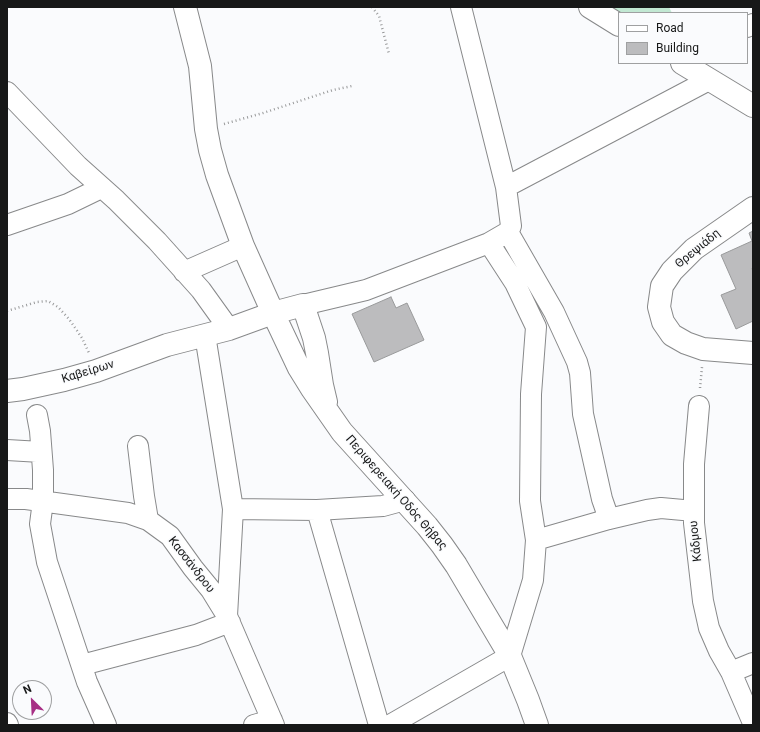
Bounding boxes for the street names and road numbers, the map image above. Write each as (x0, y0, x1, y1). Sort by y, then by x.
street label: Θρεψιάδη (672, 226, 724, 272)
street label: Καβείρων (60, 357, 116, 387)
street label: Περιφερειακή Οδός Θήβας (342, 433, 450, 553)
street label: Κάδμου (687, 520, 705, 562)
street label: Κασσάνδρου (165, 534, 217, 596)

